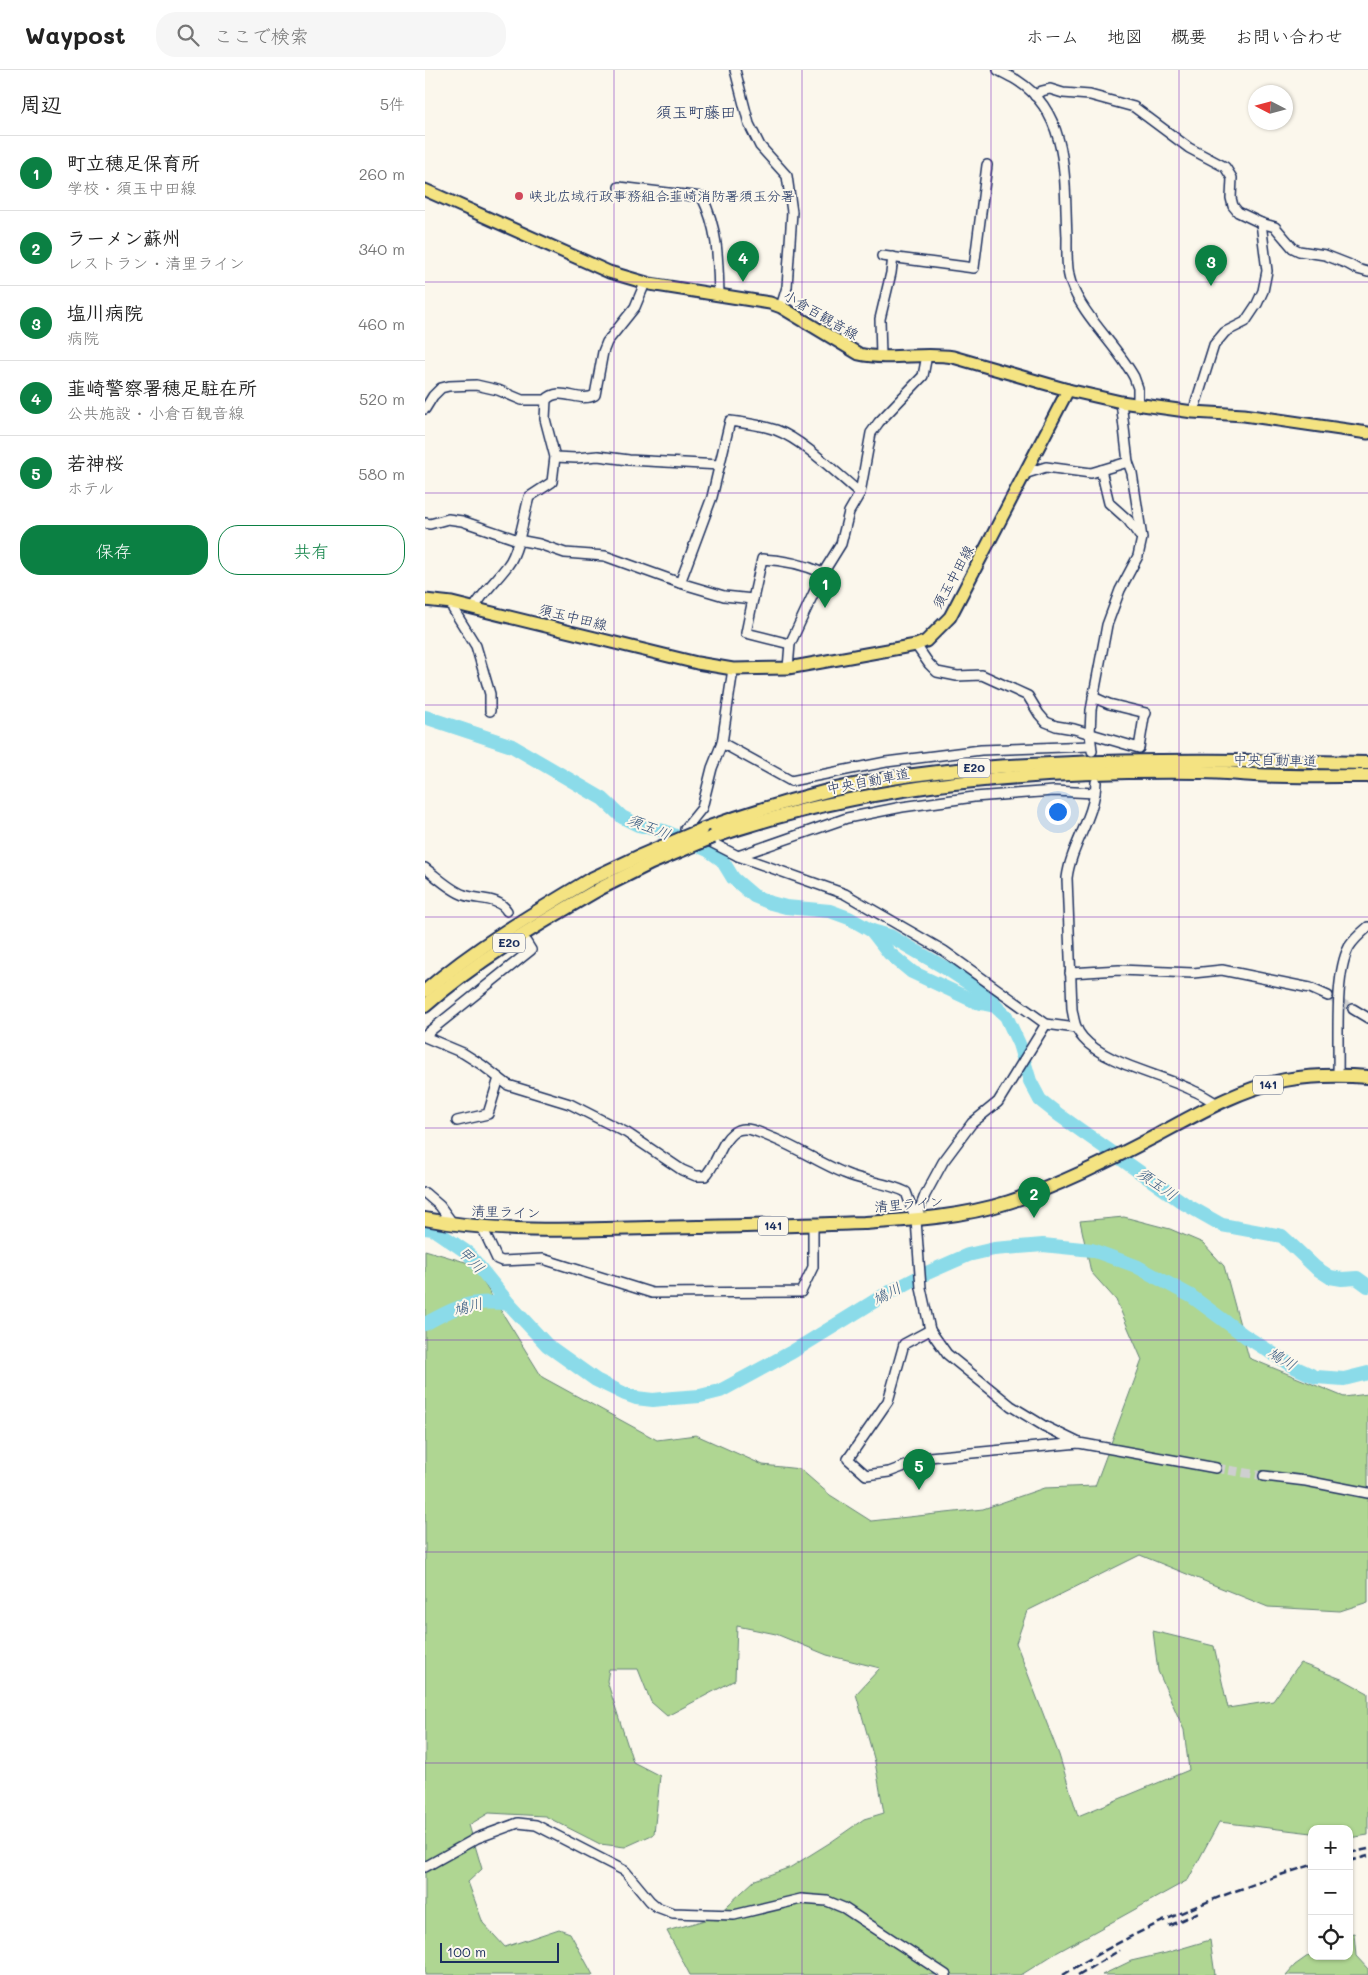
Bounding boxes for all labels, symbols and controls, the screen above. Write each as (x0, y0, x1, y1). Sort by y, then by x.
search box (156, 12, 506, 57)
text: Waypost (25, 19, 126, 50)
icon: search (174, 21, 202, 49)
text: ここで検索 (214, 23, 309, 48)
text: ホーム (1026, 24, 1079, 48)
text: 地図 (1107, 24, 1143, 48)
text: 概要 (1171, 24, 1207, 48)
text: お問い合わせ (1235, 24, 1343, 48)
north arrow (1248, 85, 1293, 130)
text: 周辺 (20, 90, 62, 117)
text: 5件 (380, 93, 405, 114)
district label: 須玉町藤田 (656, 101, 736, 122)
text: 町立穂足保育所 (67, 150, 200, 175)
text: 1 (32, 163, 40, 184)
text: 260 m (359, 163, 405, 184)
text: 学校 · 須玉中田線 (67, 177, 196, 198)
place label: 峡北広域行政事務組合韮崎消防署須玉分署 (529, 186, 795, 205)
marker: 峡北広域行政事務組合韮崎消防署須玉分署 (513, 190, 525, 202)
text: ラーメン蘇州 (67, 225, 181, 250)
text: 2 (32, 238, 40, 259)
text: 340 m (358, 238, 405, 259)
pin: 4 (727, 241, 759, 282)
pin: 3 (1195, 245, 1227, 286)
text: レストラン · 清里ライン (67, 252, 245, 273)
street label: 小倉百観音線 (780, 285, 862, 344)
text: 塩川病院 (67, 300, 143, 325)
text: 3 (31, 313, 41, 334)
text: 460 m (358, 313, 405, 334)
text: 病院 (67, 327, 99, 348)
text: 韮崎警察署穂足駐在所 (67, 375, 257, 400)
text: 4 (31, 388, 41, 409)
text: 520 m (359, 388, 405, 409)
text: 公共施設 · 小倉百観音線 (67, 402, 244, 423)
text: 若神桜 (67, 450, 124, 475)
text: 5 (31, 463, 41, 484)
text: 580 m (358, 463, 405, 484)
text: ホテル (67, 477, 114, 498)
button: 保存 (20, 525, 208, 575)
button: 共有 (218, 525, 405, 575)
street label: 須玉中田線 (927, 542, 978, 612)
pin: 1 (809, 567, 841, 608)
street label: 須玉中田線 (537, 599, 609, 634)
street label: 中央自動車道 (1233, 749, 1317, 770)
road number: E20 (958, 758, 990, 778)
street label: 中央自動車道 (825, 763, 911, 798)
your location (1045, 799, 1071, 825)
water label: 須玉川 (625, 808, 674, 844)
road number: E20 (493, 934, 525, 952)
road number: 141 (1253, 1076, 1283, 1094)
water label: 須玉川 (1133, 1162, 1182, 1204)
pin: 2 (1018, 1177, 1050, 1218)
street label: 清里ライン (874, 1191, 944, 1216)
street label: 清里ライン (471, 1201, 541, 1222)
road number: 141 (758, 1216, 788, 1236)
water label: 甲川 (454, 1242, 489, 1277)
water label: 鳩川 (869, 1277, 904, 1309)
water label: 鳩川 (451, 1293, 485, 1319)
water label: 鳩川 (1265, 1342, 1301, 1374)
pin: 5 (903, 1449, 935, 1490)
map controls (1308, 1825, 1353, 1960)
button: + (1308, 1825, 1353, 1870)
button: − (1308, 1870, 1353, 1915)
button: locate (1308, 1915, 1353, 1960)
scale bar (440, 1940, 559, 1963)
text: 100 m (447, 1942, 486, 1961)

